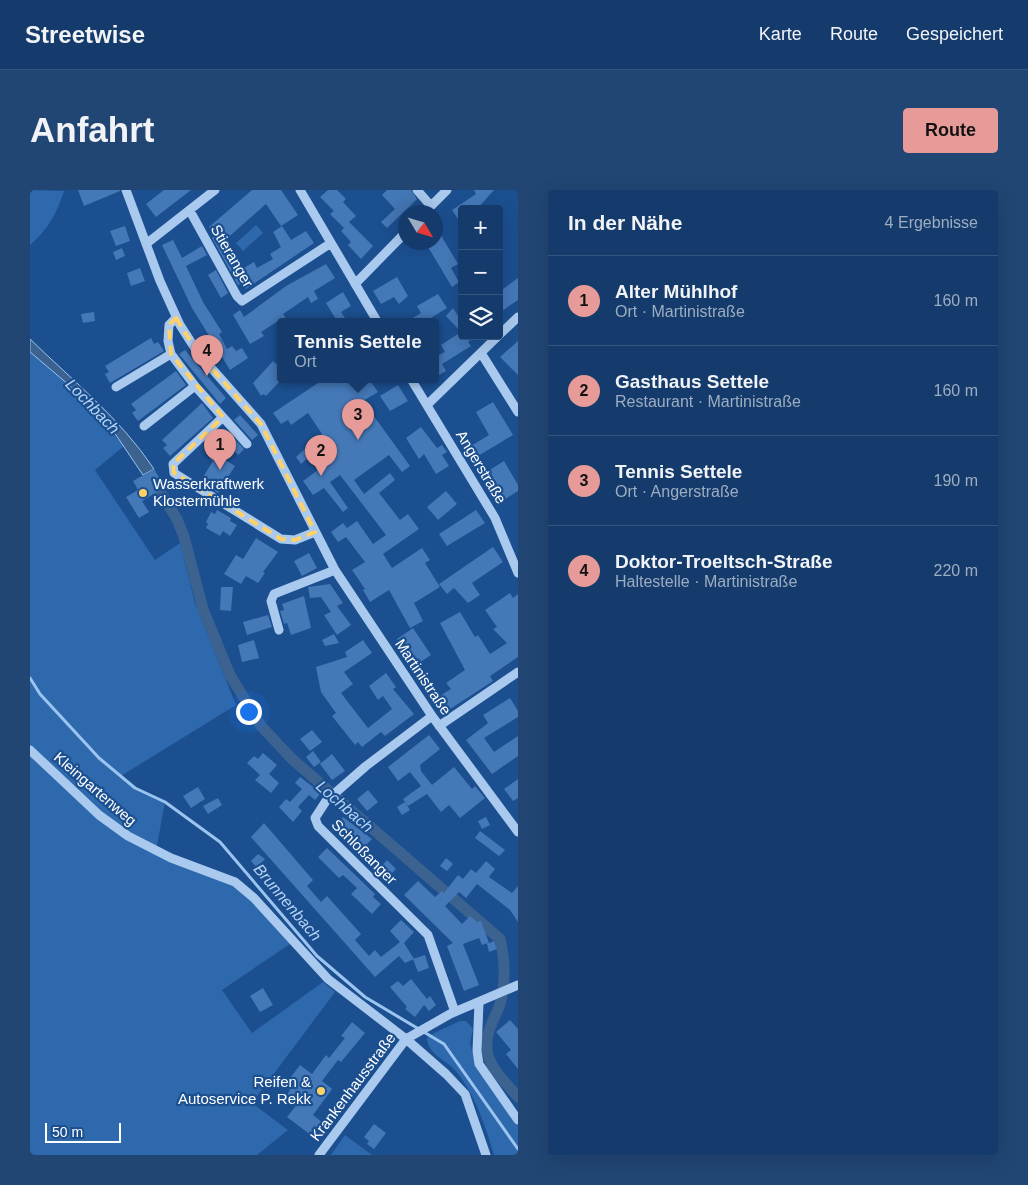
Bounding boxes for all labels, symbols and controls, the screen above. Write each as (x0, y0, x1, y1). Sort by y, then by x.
text: Streetwise (25, 21, 145, 48)
text: Karte (759, 24, 802, 44)
text: Route (830, 24, 878, 44)
text: Gespeichert (906, 24, 1003, 44)
button: Route (903, 108, 998, 153)
text: Anfahrt (30, 110, 154, 149)
north arrow (398, 205, 443, 250)
map controls (458, 205, 503, 340)
button: + (458, 205, 503, 250)
text: In der Nähe (568, 211, 682, 234)
text: 4 Ergebnisse (885, 214, 978, 231)
street label: Stieranger (208, 222, 257, 290)
button: − (458, 250, 503, 295)
text: Alter Mühlhof (615, 281, 737, 302)
text: 1 (580, 292, 588, 309)
text: 160 m (934, 292, 978, 309)
button: layers (458, 295, 503, 340)
text: Ort · Martinistraße (615, 303, 745, 320)
popup (277, 318, 439, 383)
text: Tennis Settele (294, 331, 422, 352)
pin: 4 (191, 335, 223, 376)
text: Ort (294, 353, 317, 370)
text: Gasthaus Settele (615, 371, 769, 392)
water label: Lochbach (62, 375, 123, 437)
text: 2 (580, 382, 588, 399)
text: 160 m (934, 382, 978, 399)
text: Restaurant · Martinistraße (615, 393, 801, 410)
pin: 3 (342, 399, 374, 440)
street label: Angerstraße (453, 427, 510, 506)
pin: 1 (204, 429, 236, 470)
pin: 2 (305, 435, 337, 476)
text: Tennis Settele (615, 461, 742, 482)
text: 3 (580, 472, 588, 489)
text: 190 m (934, 472, 978, 489)
place label: Wasserkraftwerk Klostermühle (153, 475, 265, 509)
text: Ort · Angerstraße (615, 483, 739, 500)
marker: Wasserkraftwerk Klostermühle (137, 487, 149, 499)
text: Doktor-Troeltsch-Straße (615, 551, 832, 572)
text: 4 (580, 562, 588, 579)
text: 220 m (934, 562, 978, 579)
text: Haltestelle · Martinistraße (615, 573, 797, 590)
street label: Martinistraße (392, 636, 455, 718)
your location (236, 699, 262, 725)
street label: Kleingartenweg (51, 748, 140, 829)
water label: Lochbach (313, 777, 377, 836)
street label: Schloßanger (328, 816, 400, 888)
water label: Brunnenbach (251, 860, 325, 944)
street label: Krankenhausstraße (306, 1029, 399, 1144)
place label: Reifen & Autoservice P. Rekk (178, 1073, 311, 1107)
marker: Reifen & Autoservice P. Rekk (315, 1085, 327, 1097)
scale bar (45, 1120, 121, 1143)
text: 50 m (52, 1124, 83, 1140)

